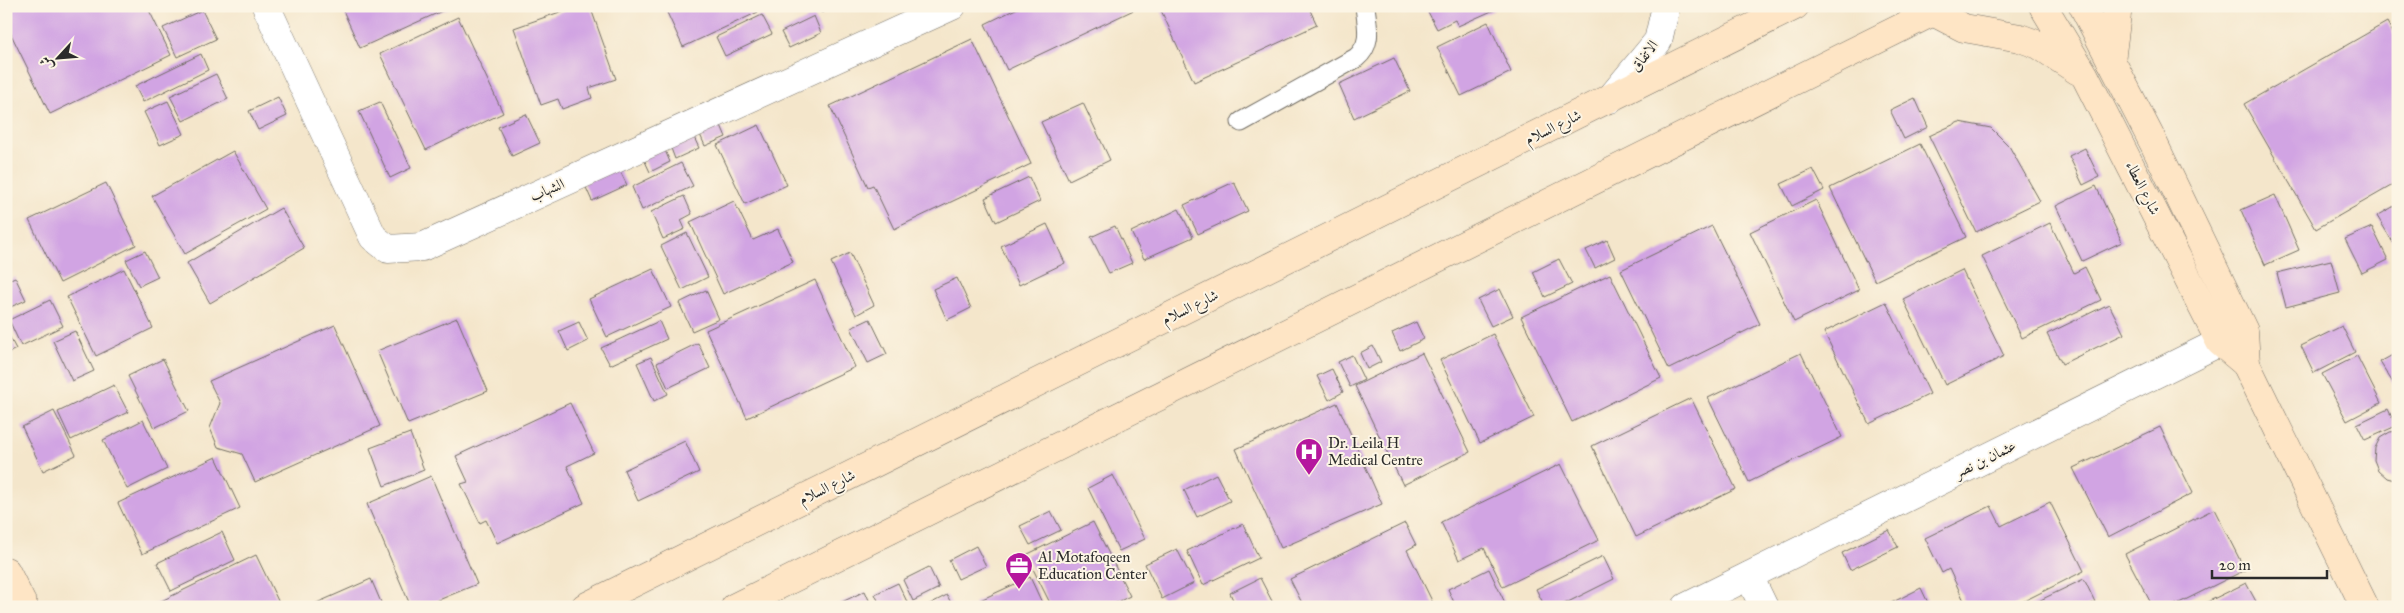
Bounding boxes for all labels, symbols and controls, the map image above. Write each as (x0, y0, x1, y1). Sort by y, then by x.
north arrow (32, 32, 82, 82)
street label: الاتفاق (1626, 37, 1662, 75)
text: ش (36, 53, 57, 73)
street label: شارع السلام (1522, 106, 1586, 152)
street label: شارع العطاء (2118, 158, 2164, 220)
street label: الشهاب (527, 174, 567, 206)
street label: شارع السلام (1159, 286, 1223, 332)
place label: Dr. Leila H Medical Centre (1328, 434, 1423, 469)
street label: عثمان بن نصر (1949, 436, 2019, 483)
hospital icon: Dr. Leila H Medical Centre (1294, 437, 1324, 476)
street label: شارع السلام (796, 466, 860, 512)
place label: Al Motafoqeen Education Center (1037, 548, 1147, 583)
scale bar (2212, 548, 2326, 580)
office icon: Al Motafoqeen Education Center (1004, 551, 1034, 590)
text: 20 m (2219, 556, 2251, 574)

